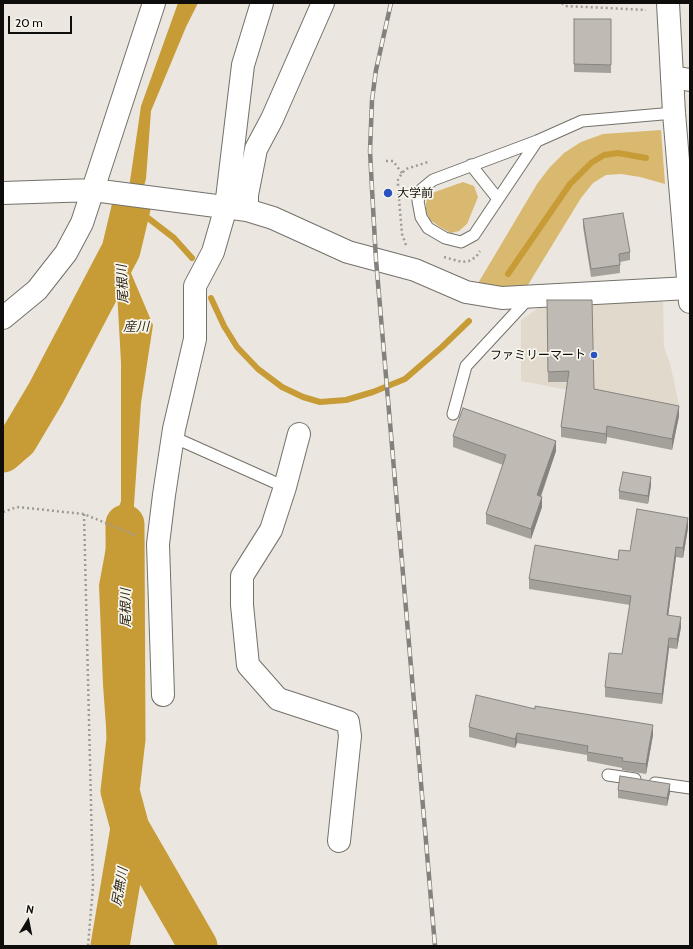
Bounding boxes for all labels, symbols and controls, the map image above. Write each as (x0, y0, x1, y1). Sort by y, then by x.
scale bar (10, 8, 74, 34)
text: 20 m (15, 15, 43, 30)
place label: 大学前 (397, 186, 433, 200)
marker: 大学前 (382, 187, 394, 199)
water label: 尾根川 (114, 264, 132, 304)
water label: 産川 (123, 319, 149, 335)
place label: ファミリーマート (490, 348, 586, 362)
marker: ファミリーマート (589, 350, 599, 360)
water label: 尾根川 (118, 589, 134, 627)
water label: 尻無川 (109, 866, 131, 908)
north arrow (8, 901, 48, 941)
text: N (25, 902, 35, 917)

